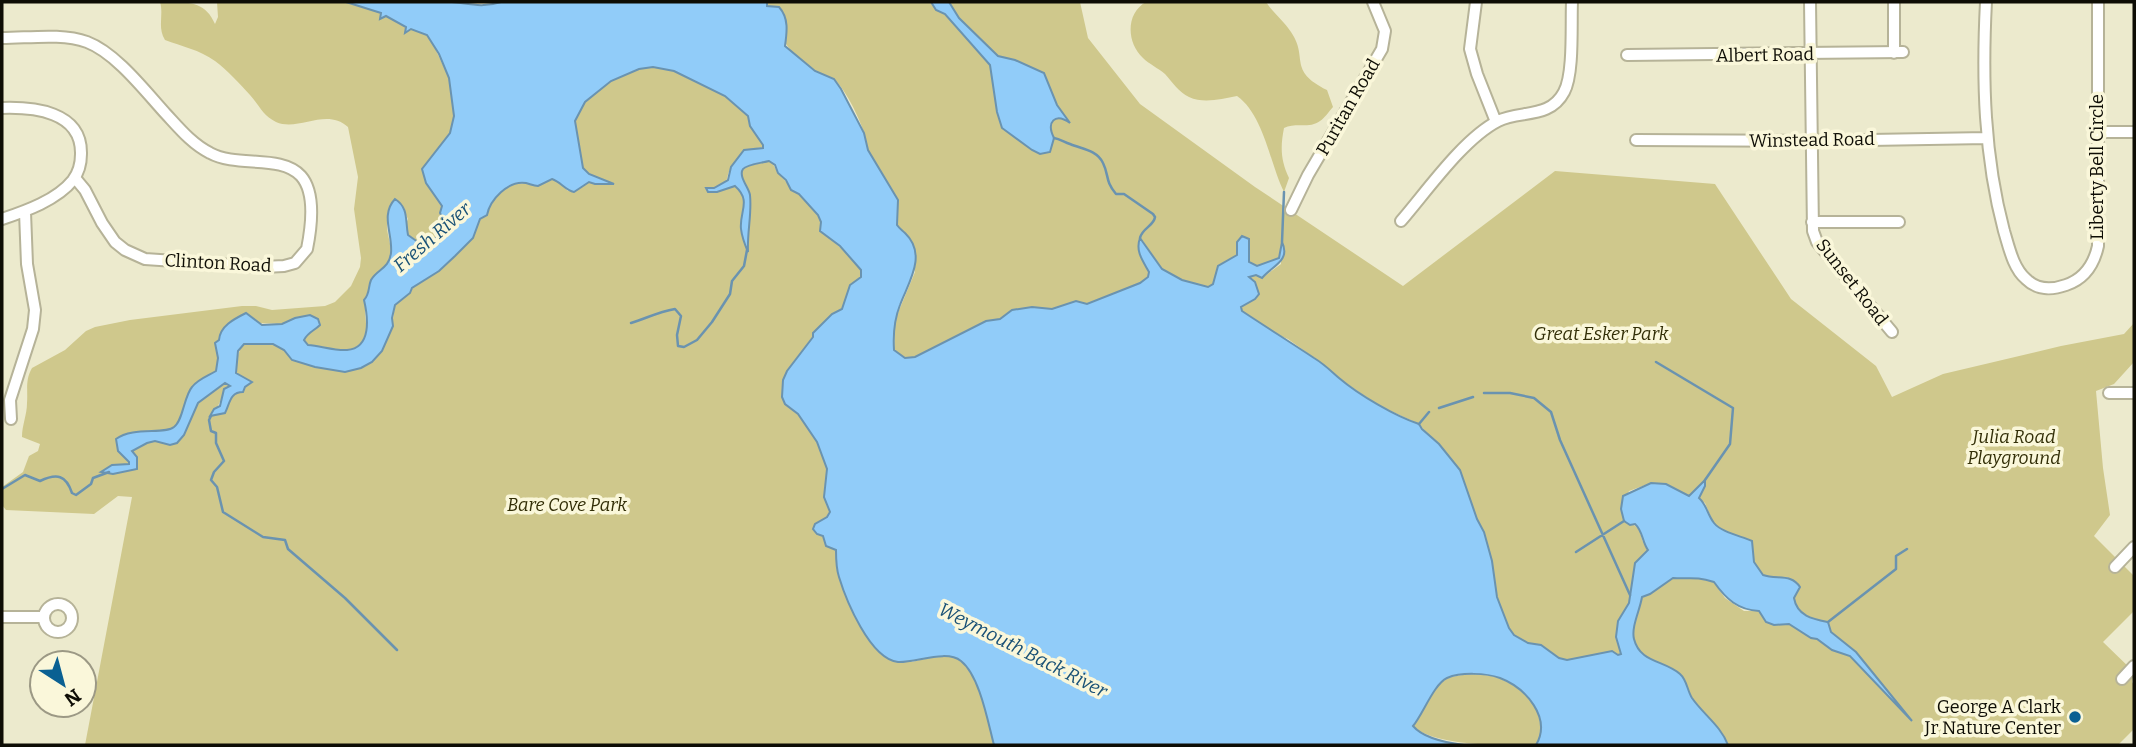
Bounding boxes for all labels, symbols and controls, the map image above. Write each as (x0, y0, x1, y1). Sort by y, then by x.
street label: Albert Road (1716, 43, 1815, 67)
street label: Puritan Road (1311, 54, 1385, 159)
street label: Liberty Bell Circle (2086, 94, 2108, 240)
street label: Winstead Road (1749, 128, 1875, 152)
water label: Fresh River (389, 196, 476, 277)
street label: Sunset Road (1811, 234, 1893, 330)
street label: Clinton Road (164, 249, 272, 277)
park label: Great Esker Park (1533, 323, 1669, 345)
park label: Julia Road Playground (1967, 426, 2061, 469)
park label: Bare Cove Park (507, 494, 627, 516)
water label: Weymouth Back River (935, 597, 1112, 703)
north arrow (28, 649, 98, 719)
text: N (60, 684, 85, 711)
place label: George A Clark Jr Nature Center (1924, 696, 2062, 739)
marker: George A Clark Jr Nature Center (2067, 709, 2083, 725)

